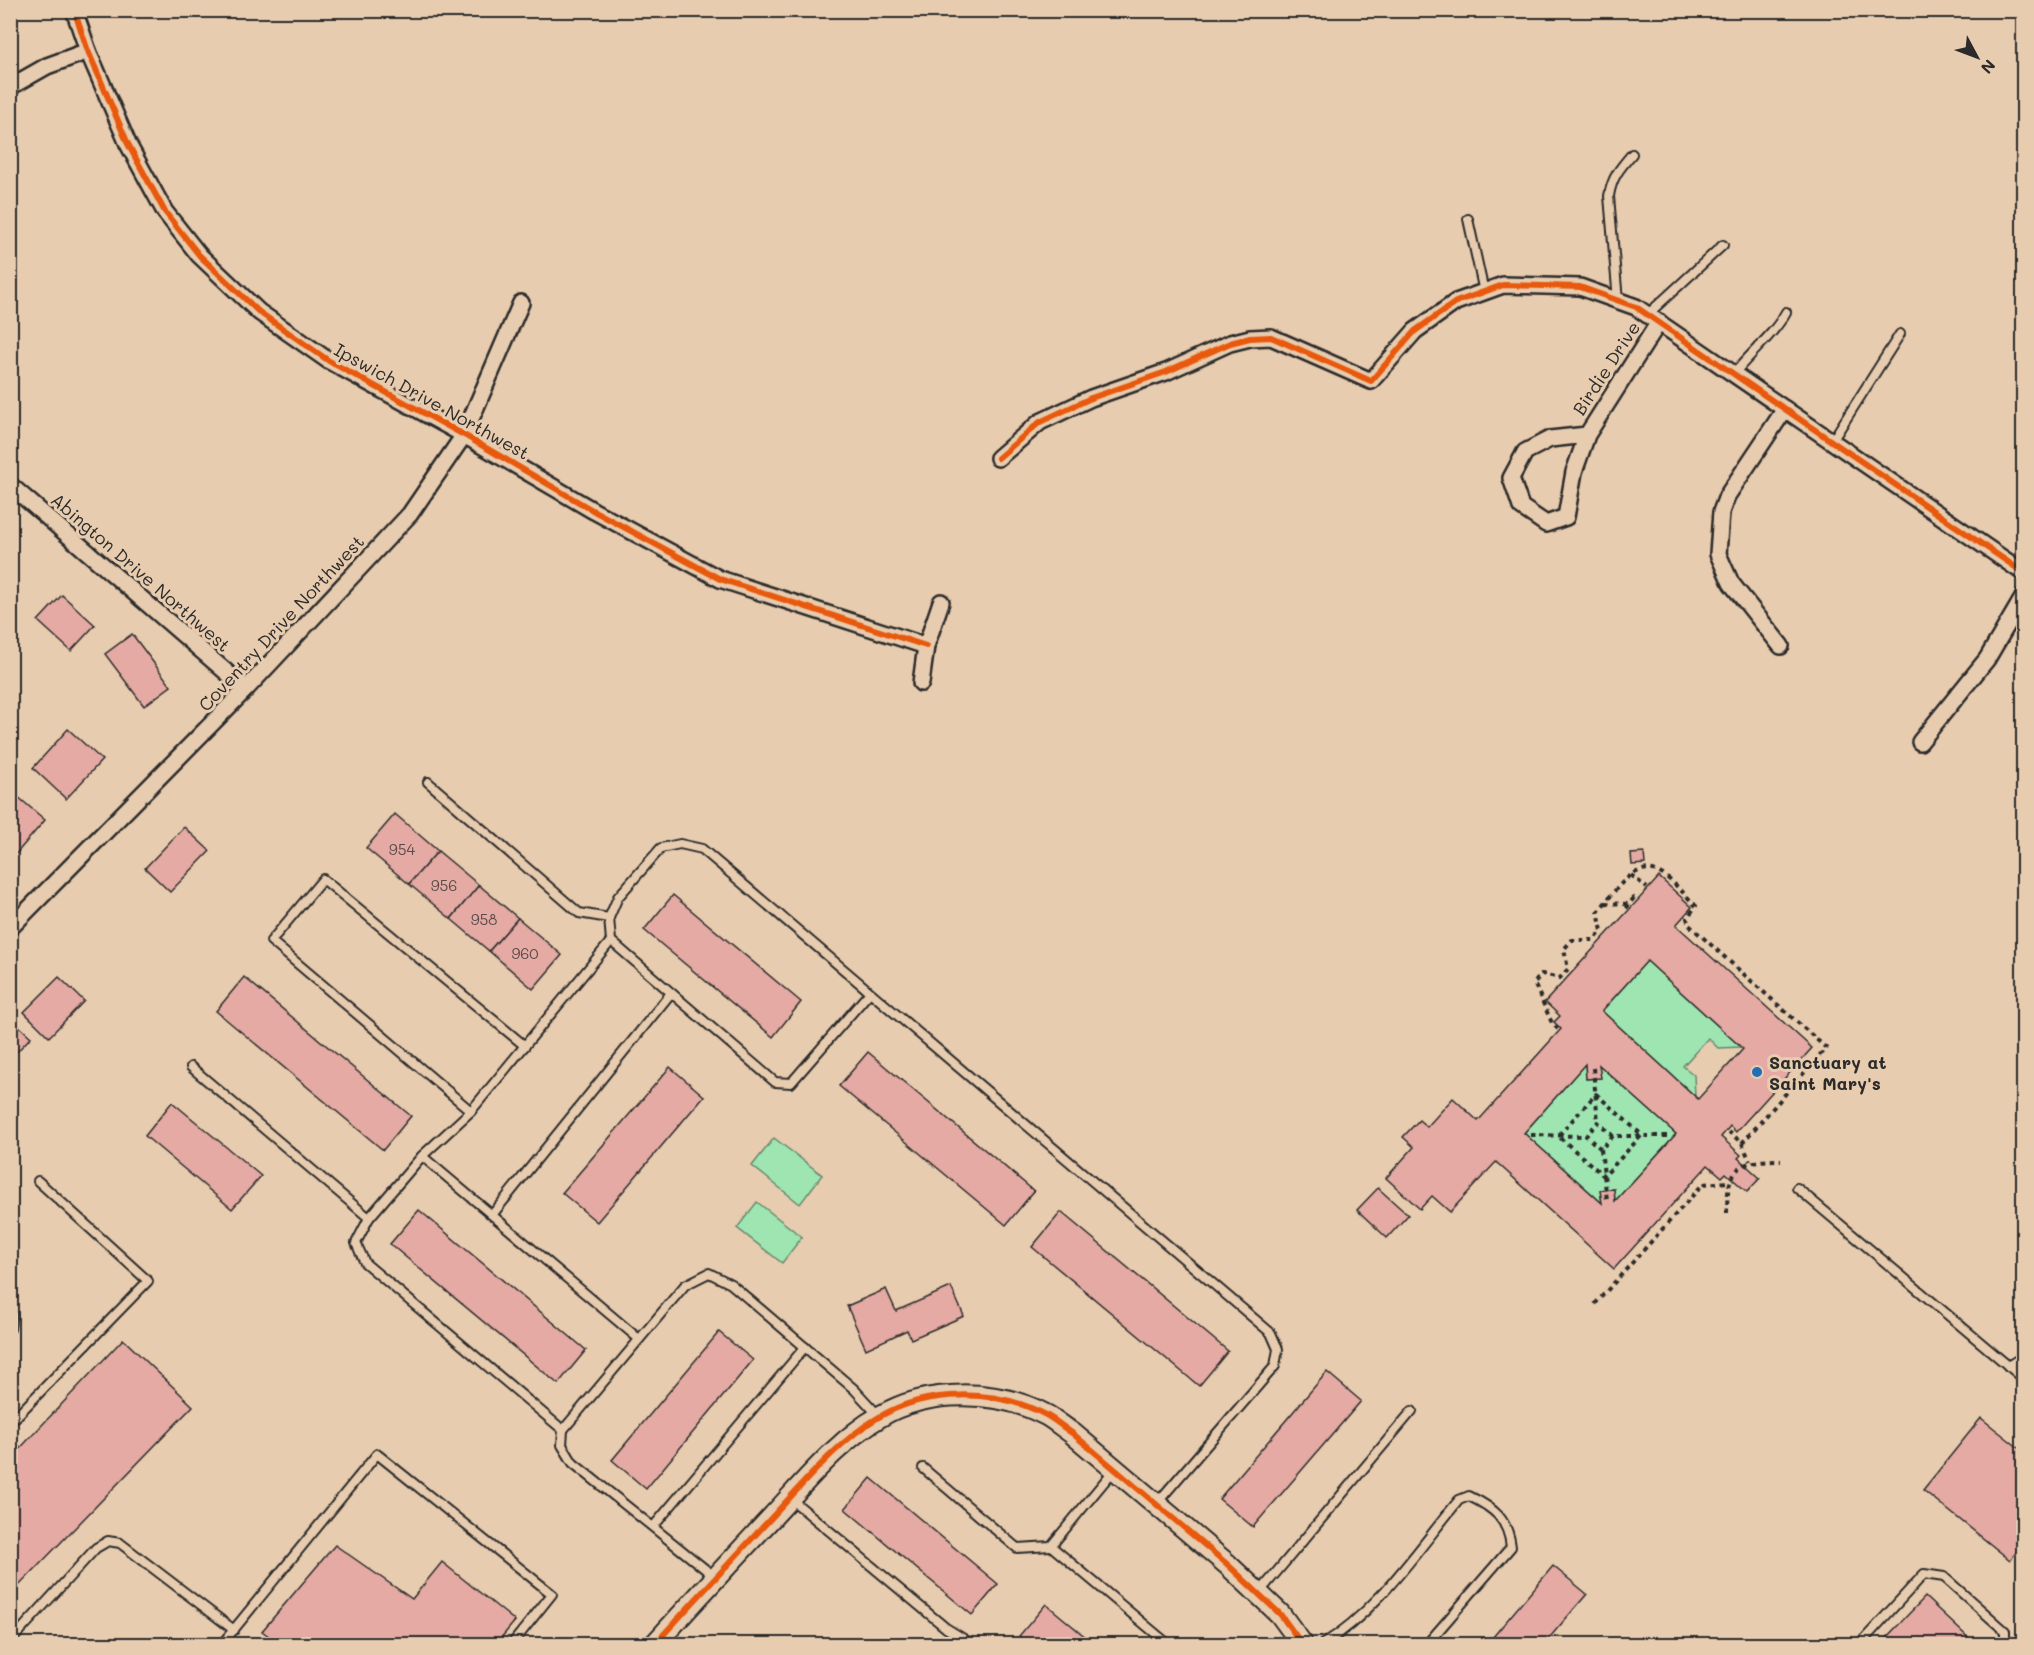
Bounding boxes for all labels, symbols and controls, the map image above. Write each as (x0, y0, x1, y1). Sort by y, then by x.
north arrow (1947, 27, 2007, 87)
text: N (1977, 56, 2001, 79)
street label: Birdie Drive (1567, 317, 1645, 419)
street label: Ipswich Drive Northwest (330, 337, 534, 465)
street label: Abington Drive Northwest (46, 487, 236, 657)
street label: Coventry Drive Northwest (193, 530, 369, 716)
house number: 954 (389, 839, 415, 859)
house number: 956 (431, 875, 457, 895)
house number: 958 (471, 909, 497, 929)
house number: 960 (511, 943, 539, 963)
place label: Sanctuary at Saint Mary's (1769, 1050, 1886, 1095)
marker: Sanctuary at Saint Mary's (1750, 1065, 1764, 1079)

